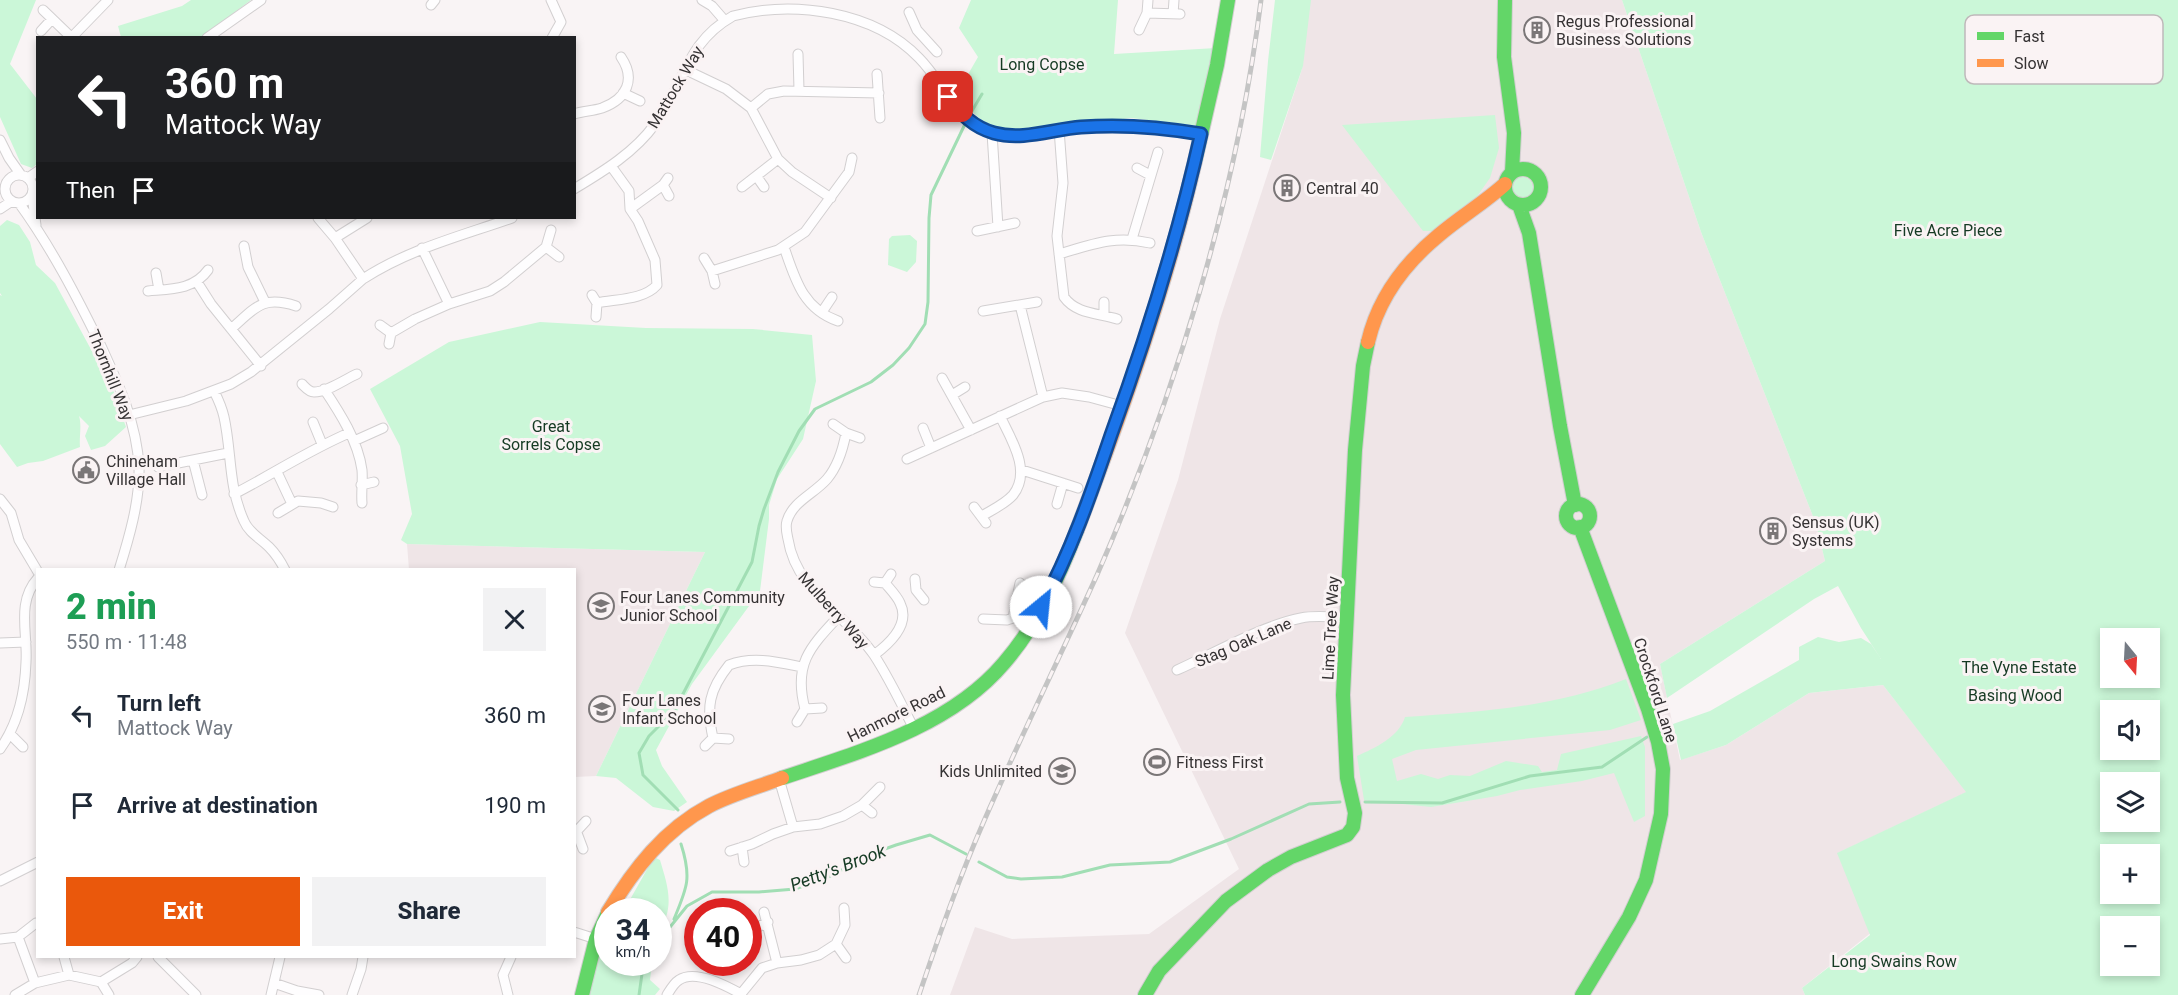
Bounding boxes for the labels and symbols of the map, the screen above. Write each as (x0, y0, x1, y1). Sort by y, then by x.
place label: Regus Professional Business Solutions (1556, 12, 1694, 49)
building icon: Regus Professional Business Solutions (1522, 15, 1552, 45)
legend (1965, 15, 2163, 84)
text: Fast (2014, 27, 2045, 46)
street label: Mattock Way (643, 42, 708, 132)
text: Slow (2014, 54, 2049, 73)
park label: Long Copse (1000, 55, 1084, 74)
pin (922, 71, 973, 122)
building icon: Central 40 (1272, 173, 1302, 203)
place label: Central 40 (1306, 179, 1379, 198)
park label: Five Acre Piece (1894, 221, 2002, 240)
street label: Thornhill Way (84, 327, 138, 424)
park label: Great Sorrels Copse (501, 417, 601, 454)
place label: Chineham Village Hall (106, 452, 186, 489)
public building icon: Chineham Village Hall (71, 455, 101, 485)
place label: Sensus (UK) Systems (1792, 513, 1880, 550)
building icon: Sensus (UK) Systems (1758, 516, 1788, 546)
street label: Mulberry Way (794, 568, 873, 653)
position arrow (1009, 575, 1073, 639)
street label: Lime Tree Way (1318, 575, 1343, 680)
place label: Four Lanes Community Junior School (620, 588, 785, 625)
school or university icon: Four Lanes Community Junior School (586, 591, 616, 621)
street label: Stag Oak Lane (1192, 614, 1294, 671)
north arrow (2100, 628, 2160, 688)
street label: Crockford Lane (1630, 635, 1681, 745)
park label: The Vyne Estate (1962, 658, 2076, 677)
street label: Hanmore Road (844, 683, 948, 746)
park label: Basing Wood (1968, 686, 2062, 705)
place label: Four Lanes Infant School (622, 691, 716, 728)
school or university icon: Four Lanes Infant School (587, 694, 617, 724)
sports icon: Fitness First (1142, 747, 1172, 777)
place label: Fitness First (1176, 753, 1263, 772)
school or university icon: Kids Unlimited (1047, 756, 1077, 786)
place label: Kids Unlimited (939, 762, 1042, 781)
water label: Petty's Brook (787, 839, 890, 895)
speed limit sign: 40 (684, 898, 762, 976)
park label: Long Swains Row (1831, 952, 1957, 971)

